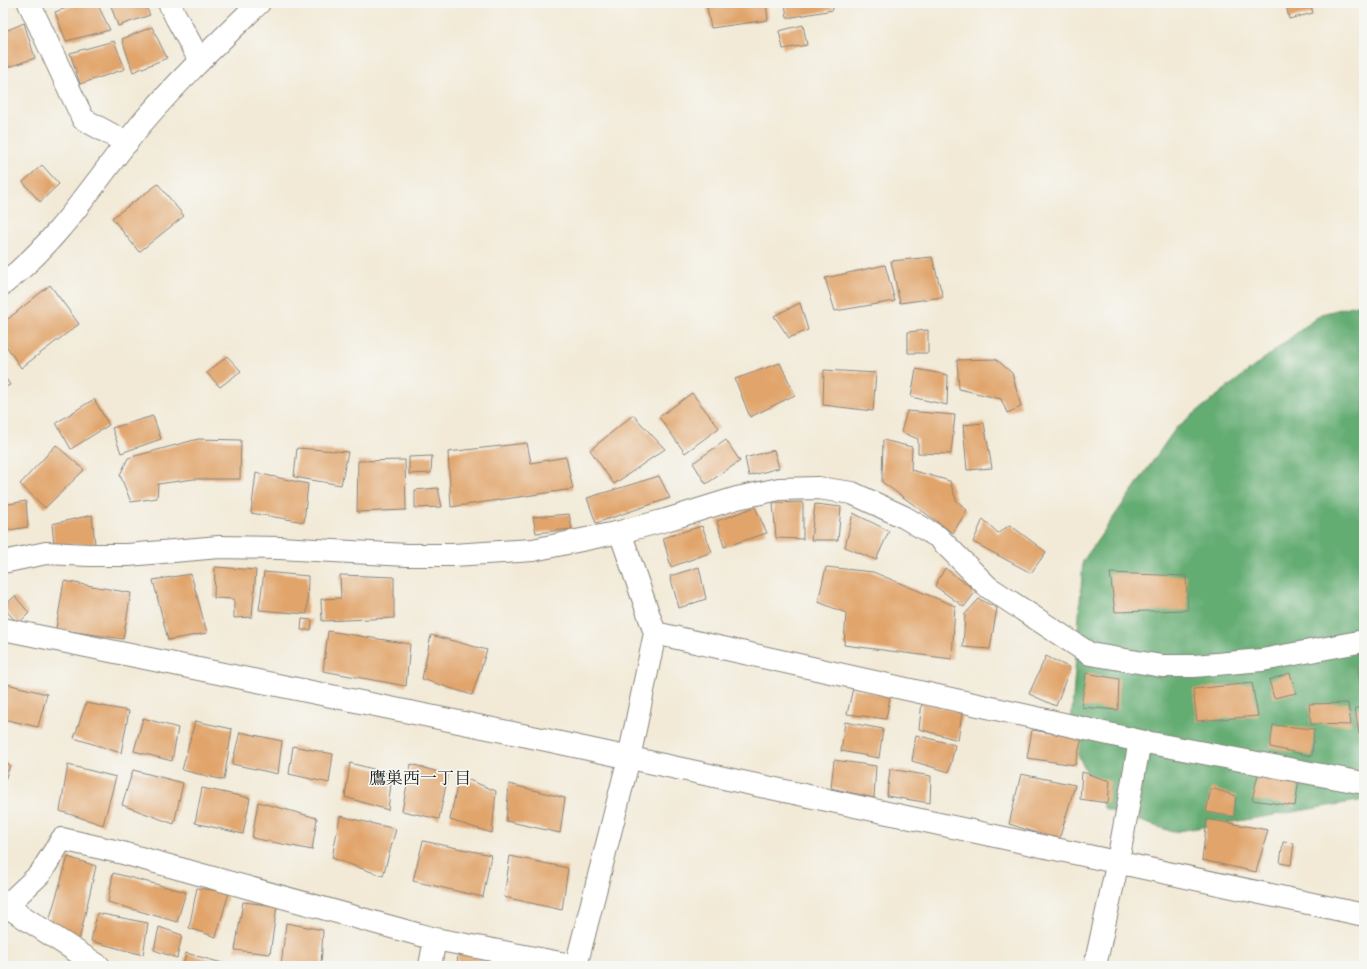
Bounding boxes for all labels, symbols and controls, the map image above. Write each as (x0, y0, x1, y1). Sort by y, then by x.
district label: 鷹巣西一丁目 (369, 768, 471, 789)

